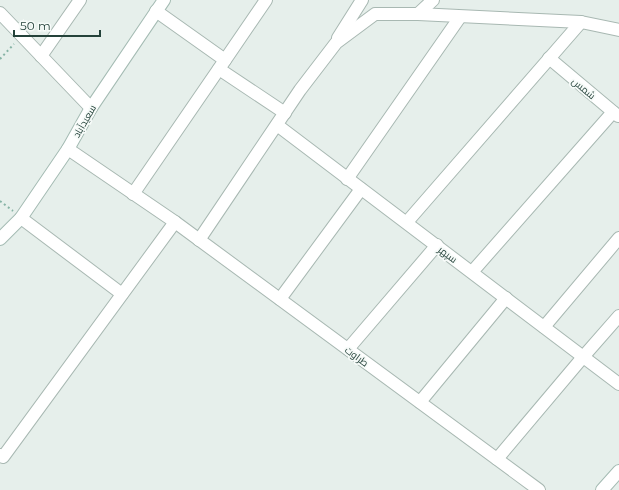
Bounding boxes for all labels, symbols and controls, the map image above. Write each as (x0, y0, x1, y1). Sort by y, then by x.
scale bar (14, 12, 100, 38)
text: 50 m (20, 18, 51, 33)
street label: شمس (569, 75, 598, 102)
street label: سعیدآباد (70, 102, 99, 140)
street label: سپهر (435, 242, 460, 266)
street label: طراوت (342, 343, 371, 369)

